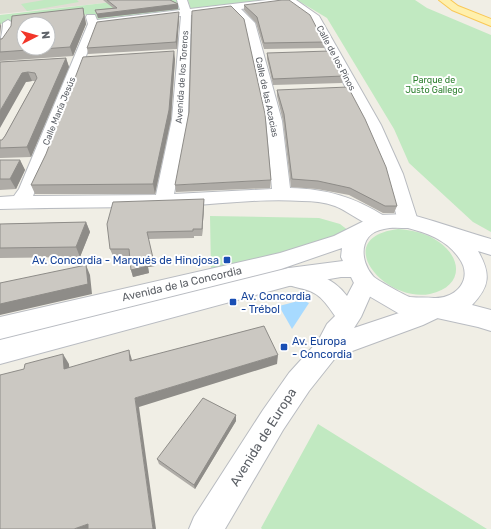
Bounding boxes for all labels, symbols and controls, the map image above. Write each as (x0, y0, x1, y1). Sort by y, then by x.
north arrow (16, 16, 56, 56)
street label: Calle de los Pinos (315, 24, 358, 93)
text: N (39, 30, 52, 40)
street label: Avenida de los Toreros (174, 30, 190, 124)
street label: Calle de las Acacias (254, 56, 280, 138)
street label: Calle María Jesús (41, 75, 77, 147)
park label: Parque de Justo Gallego (405, 75, 463, 95)
place label: Av. Concordia - Marqués de Hinojosa (32, 254, 219, 267)
marker: Av. Concordia - Marqués de Hinojosa (222, 255, 232, 265)
street label: Avenida de la Concordia (121, 264, 243, 304)
place label: Av. Concordia - Trébol (241, 290, 311, 316)
marker: Av. Concordia - Trébol (228, 297, 238, 307)
place label: Av. Europa - Concordia (292, 335, 352, 361)
marker: Av. Europa - Concordia (279, 342, 289, 352)
street label: Avenida de Europa (227, 385, 299, 489)

